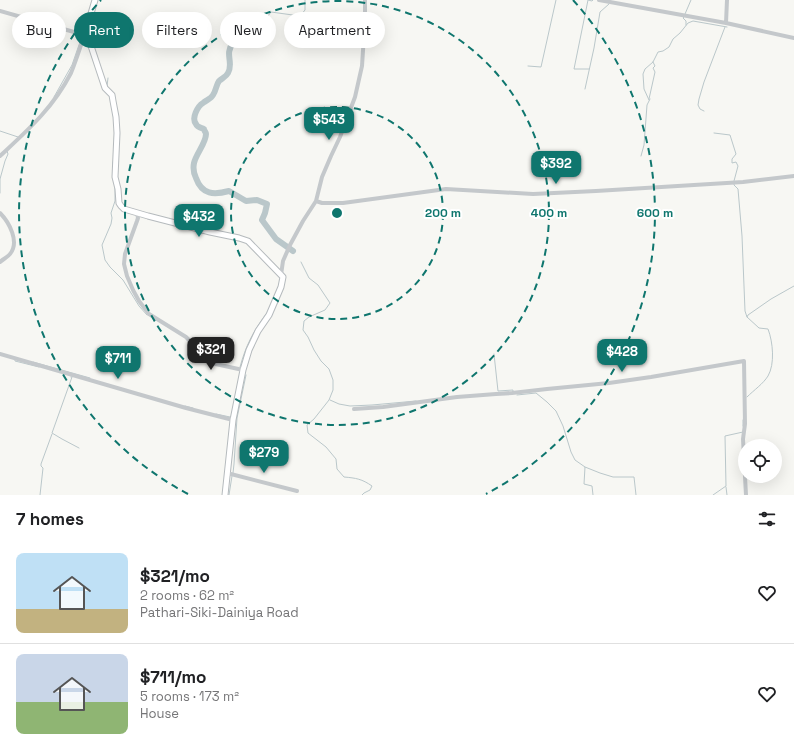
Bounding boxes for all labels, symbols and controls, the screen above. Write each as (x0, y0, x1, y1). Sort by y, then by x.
chip: Buy (12, 12, 66, 48)
chip: Rent (74, 12, 134, 48)
chip: Filters (142, 12, 212, 48)
chip: New (220, 12, 276, 48)
chip: Apartment (284, 12, 385, 48)
pin: $543 (305, 107, 353, 141)
text: $543 (313, 111, 345, 128)
pin: $392 (532, 151, 580, 185)
text: $392 (540, 155, 572, 172)
pin: $432 (175, 204, 223, 238)
text: 200 m (425, 205, 461, 221)
text: 400 m (531, 205, 567, 221)
text: 600 m (637, 205, 673, 221)
centre of rings (330, 206, 344, 220)
text: $432 (183, 208, 215, 225)
pin: $321 (187, 337, 235, 371)
pin: $428 (598, 339, 646, 373)
text: $321 (196, 341, 226, 358)
text: $428 (606, 343, 638, 360)
pin: $711 (94, 346, 142, 380)
text: $711 (105, 350, 131, 367)
map controls (738, 439, 782, 483)
button: locate (738, 439, 782, 483)
pin: $279 (240, 440, 288, 474)
text: $279 (249, 444, 279, 461)
text: 7 homes (16, 508, 84, 530)
icon: filters (756, 508, 778, 530)
text: $321/mo (140, 565, 210, 587)
icon: home (48, 569, 96, 617)
icon: heart (756, 582, 778, 604)
text: 2 rooms · 62 m² (140, 587, 234, 604)
text: Pathari-Siki-Dainiya Road (140, 604, 299, 621)
text: $711/mo (140, 666, 206, 688)
icon: home (48, 670, 96, 718)
icon: heart (756, 683, 778, 705)
text: 5 rooms · 173 m² (140, 688, 239, 705)
text: House (140, 705, 179, 722)

